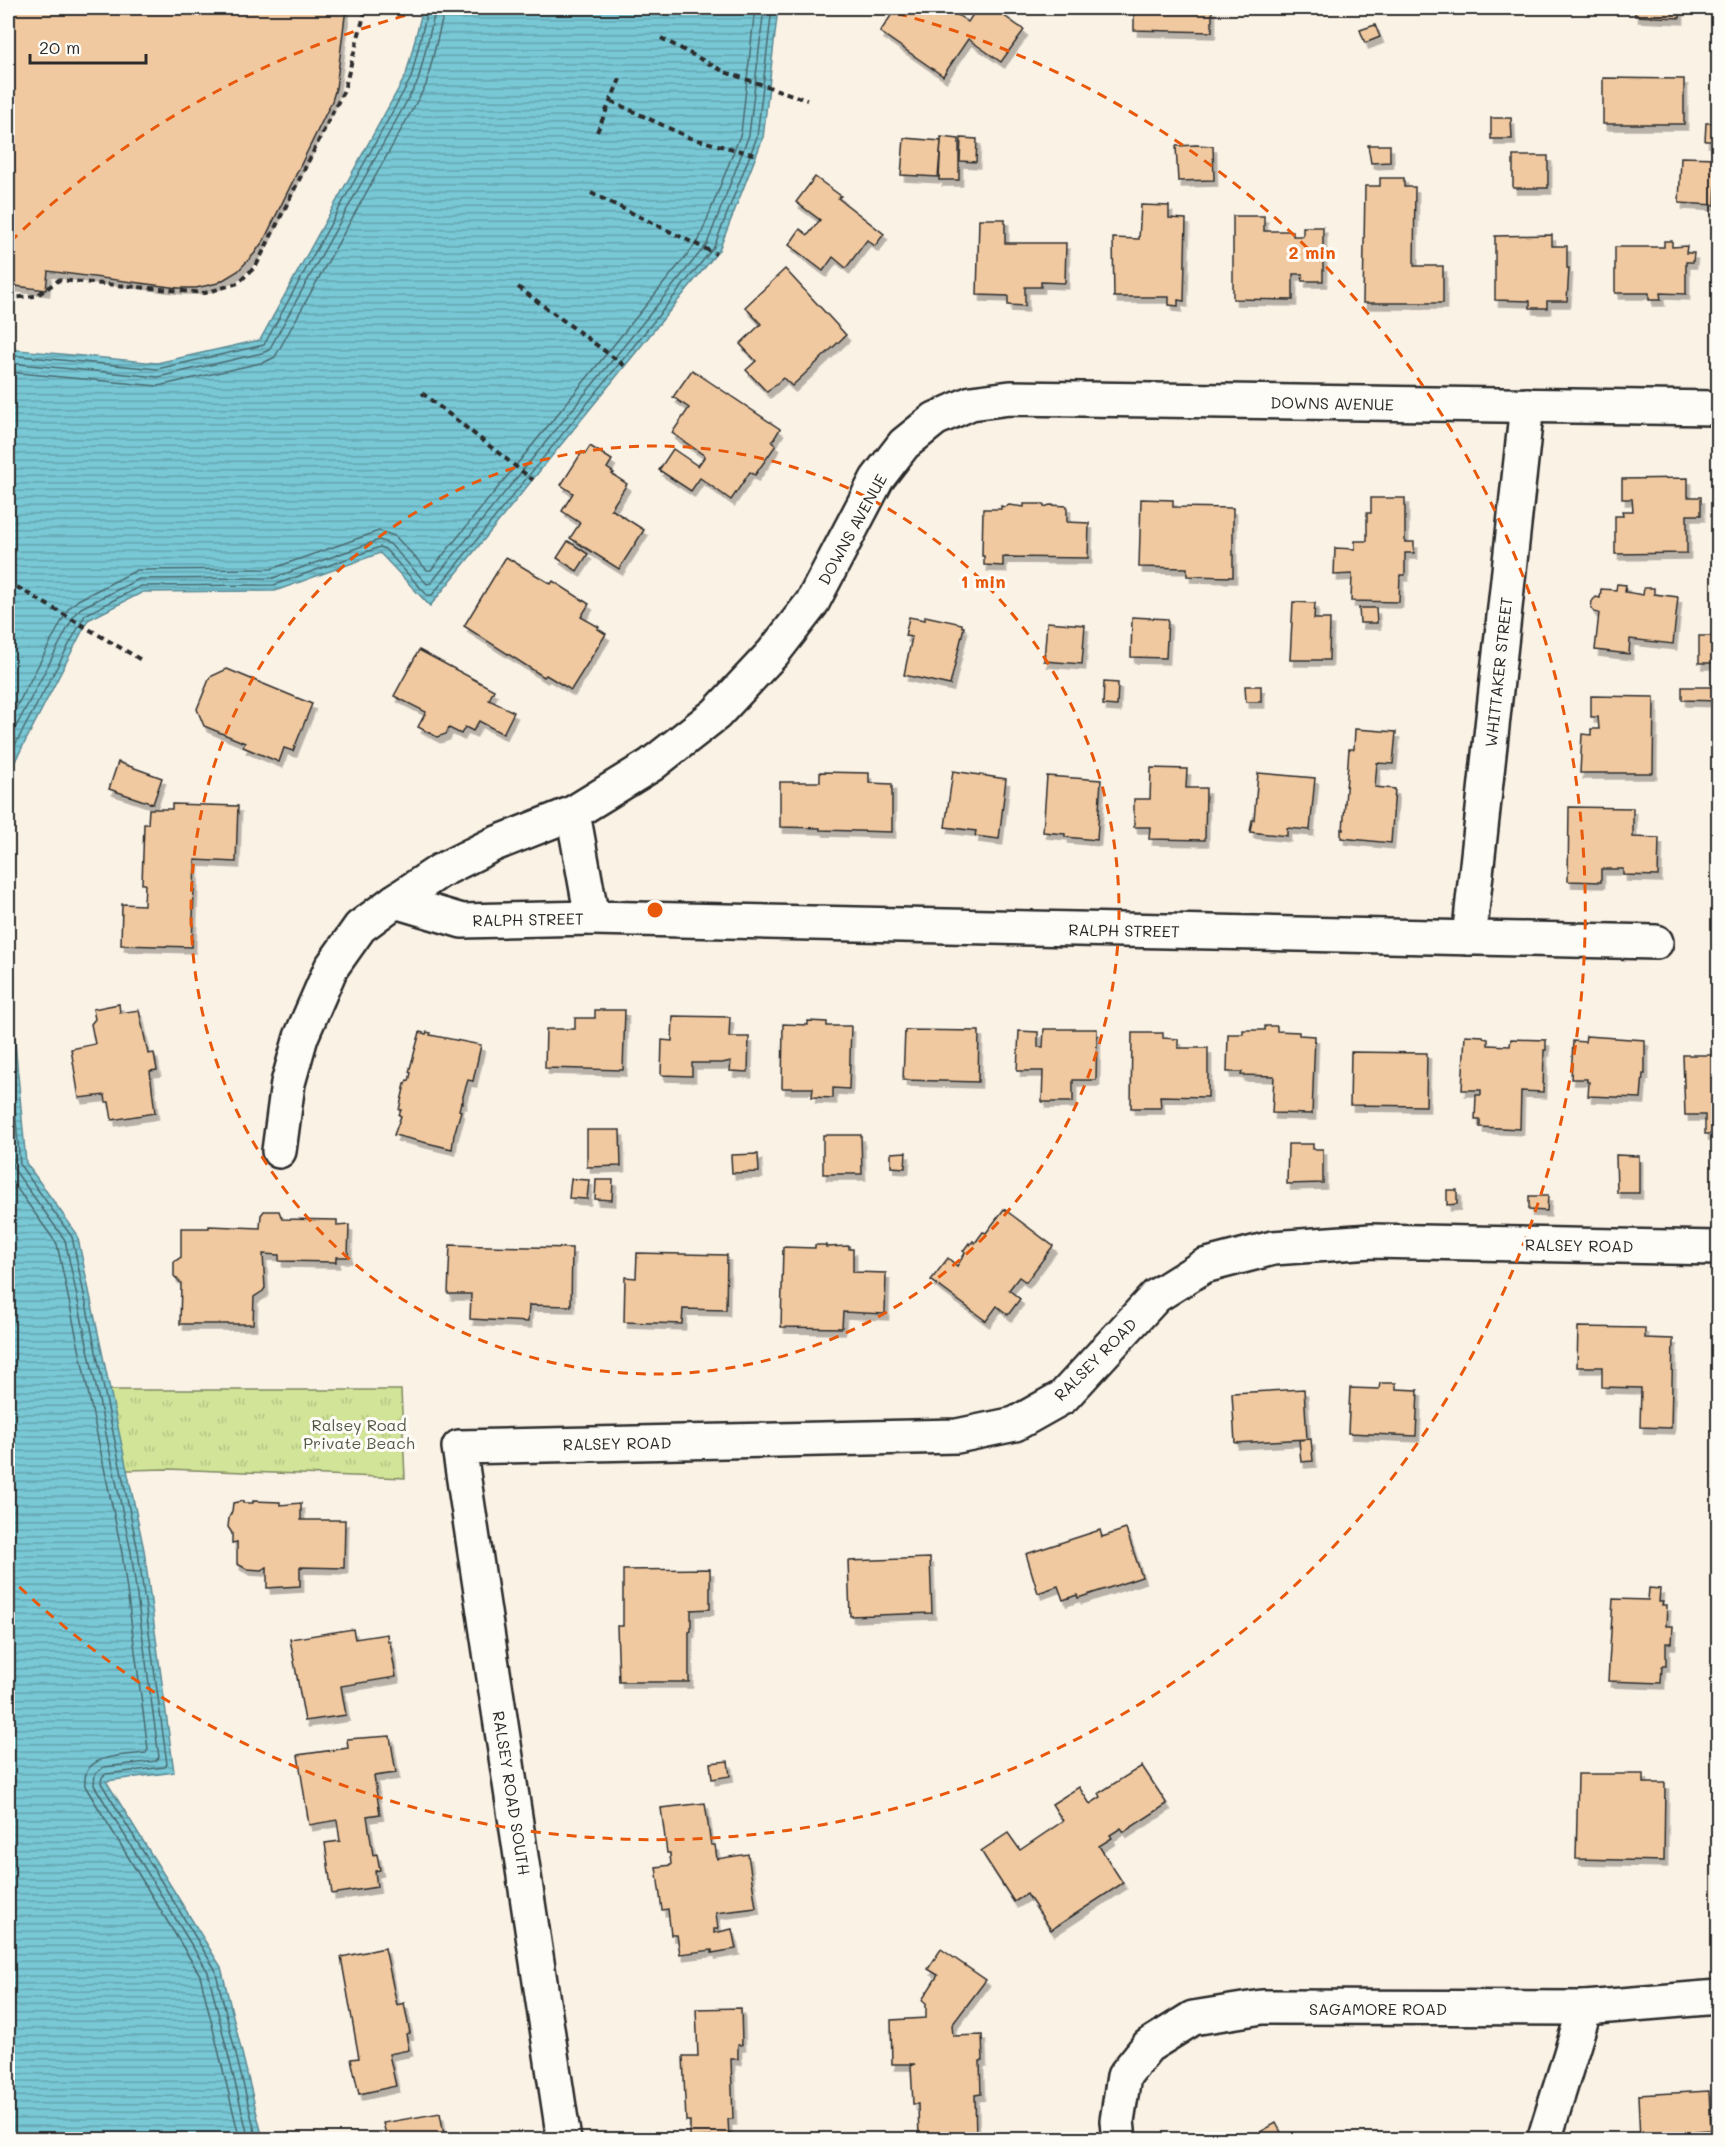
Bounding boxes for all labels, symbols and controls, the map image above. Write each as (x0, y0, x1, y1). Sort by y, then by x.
scale bar (30, 27, 146, 65)
text: 20 m (39, 35, 80, 59)
text: 2 min (1288, 240, 1336, 264)
street label: DOWNS AVENUE (1270, 391, 1394, 415)
street label: DOWNS AVENUE (813, 470, 891, 588)
text: 1 min (960, 569, 1006, 593)
street label: WHITTAKER STREET (1480, 596, 1516, 748)
centre of rings (645, 900, 665, 920)
street label: RALPH STREET (472, 908, 584, 930)
street label: RALPH STREET (1068, 919, 1180, 941)
street label: RALSEY ROAD (1525, 1234, 1633, 1256)
street label: RALSEY ROAD (1049, 1313, 1141, 1405)
park label: Ralsey Road Private Beach (303, 1414, 415, 1453)
street label: RALSEY ROAD (563, 1432, 671, 1454)
street label: RALSEY ROAD SOUTH (489, 1709, 535, 1877)
street label: SAGAMORE ROAD (1309, 1998, 1447, 2019)

